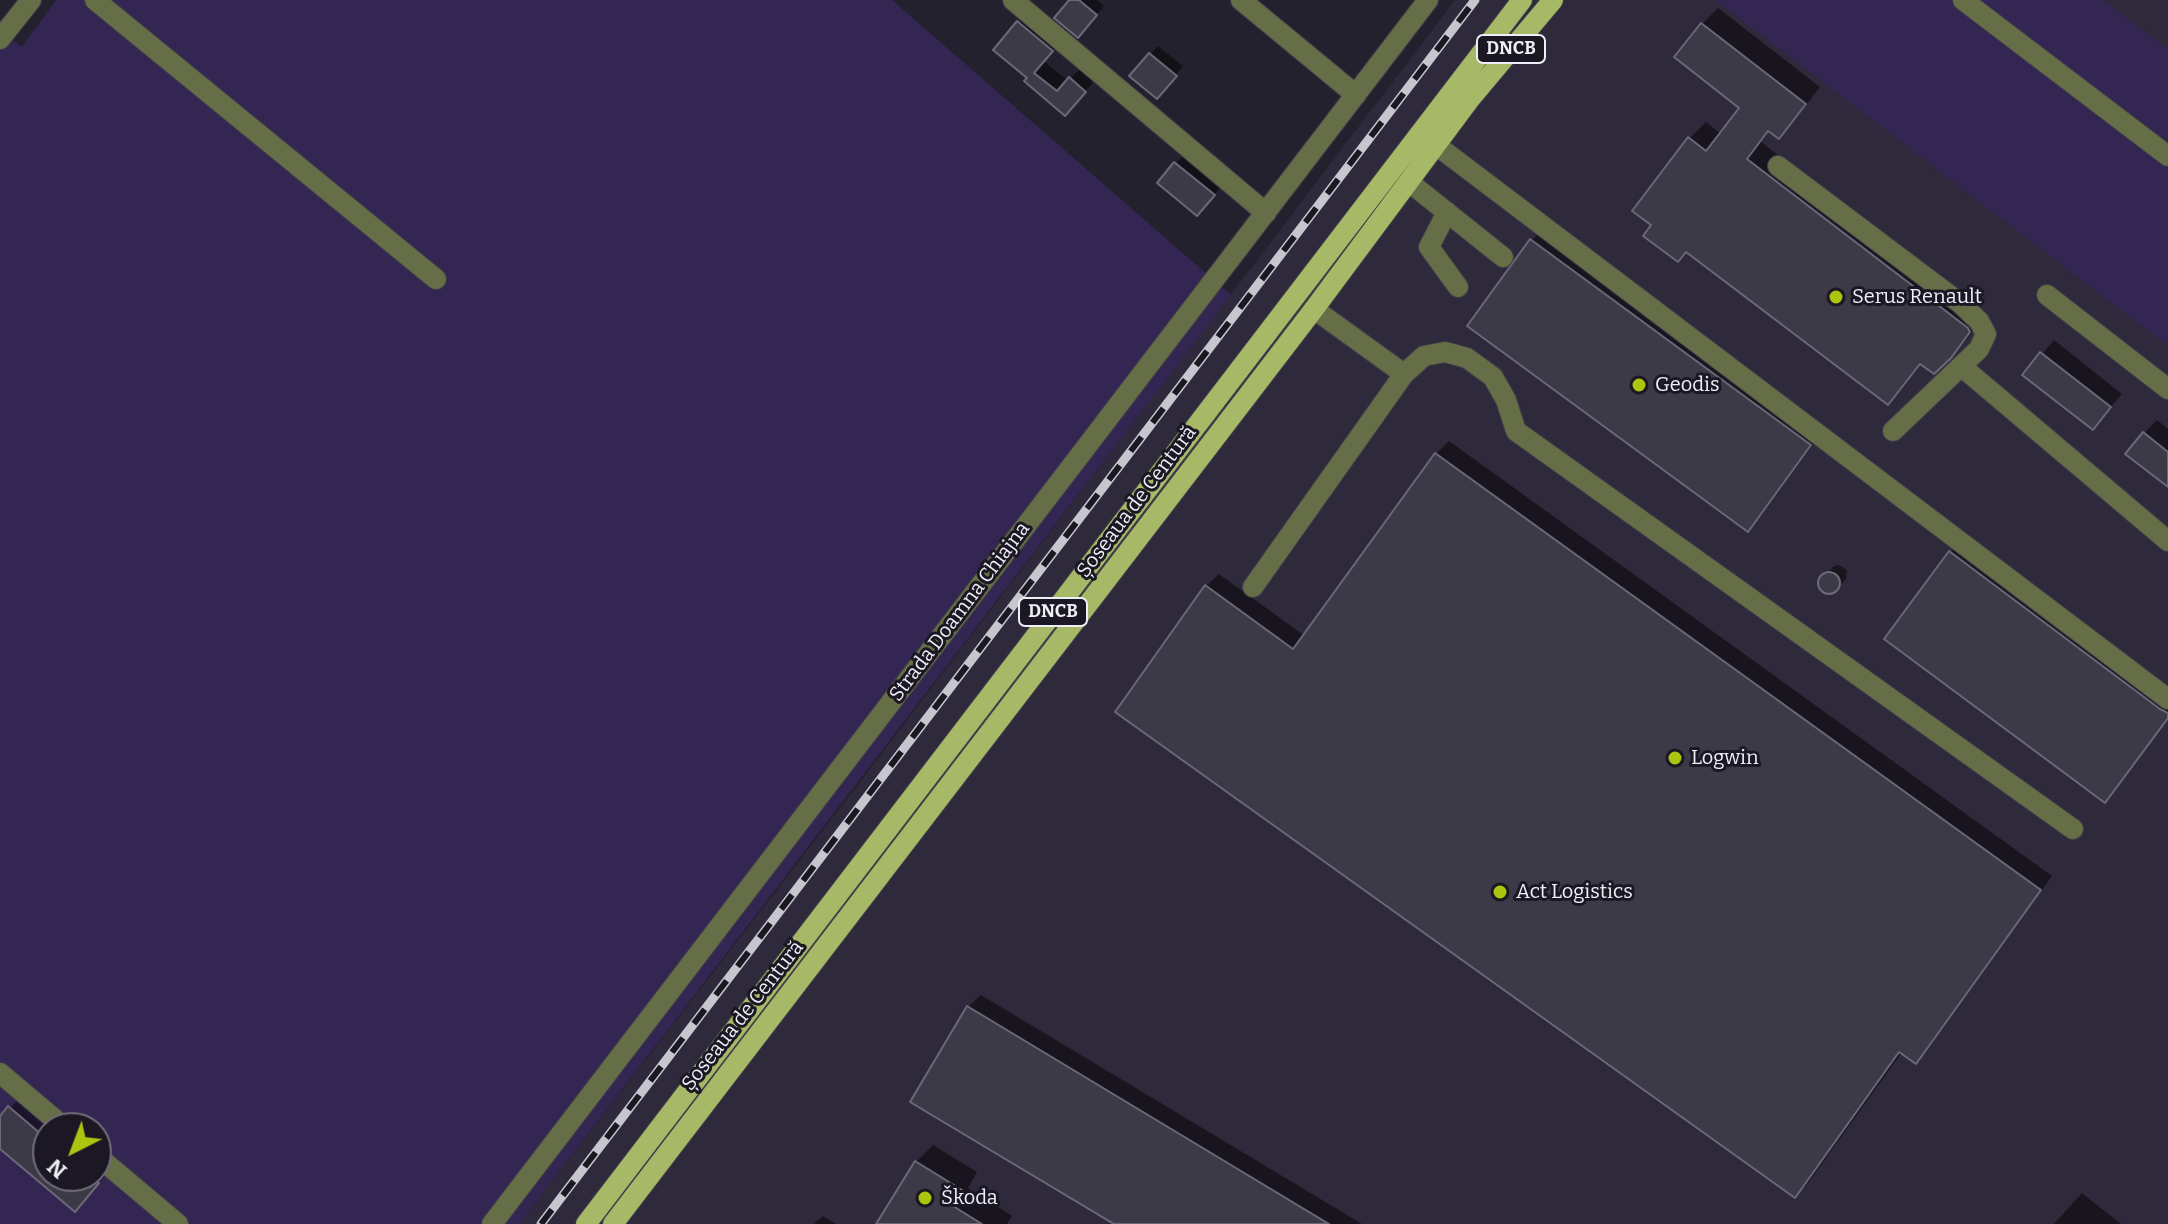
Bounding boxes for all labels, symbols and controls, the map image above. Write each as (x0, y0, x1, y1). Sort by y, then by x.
road number: DNCB (1477, 35, 1545, 63)
place label: Serus Renault (1852, 285, 1982, 309)
marker: Serus Renault (1827, 288, 1845, 306)
place label: Geodis (1655, 373, 1720, 397)
marker: Geodis (1630, 376, 1648, 394)
street label: Șoseaua de Centură (1072, 421, 1202, 583)
street label: Strada Doamna Chiajna (885, 518, 1035, 706)
road number: DNCB (1019, 598, 1087, 626)
place label: Logwin (1691, 746, 1759, 770)
marker: Logwin (1666, 749, 1684, 767)
place label: Act Logistics (1516, 880, 1633, 904)
marker: Act Logistics (1491, 883, 1509, 901)
street label: Șoseaua de Centură (677, 936, 809, 1096)
north arrow (32, 1112, 112, 1192)
text: N (42, 1153, 72, 1184)
place label: Škoda (941, 1186, 998, 1210)
marker: Škoda (916, 1189, 934, 1207)

